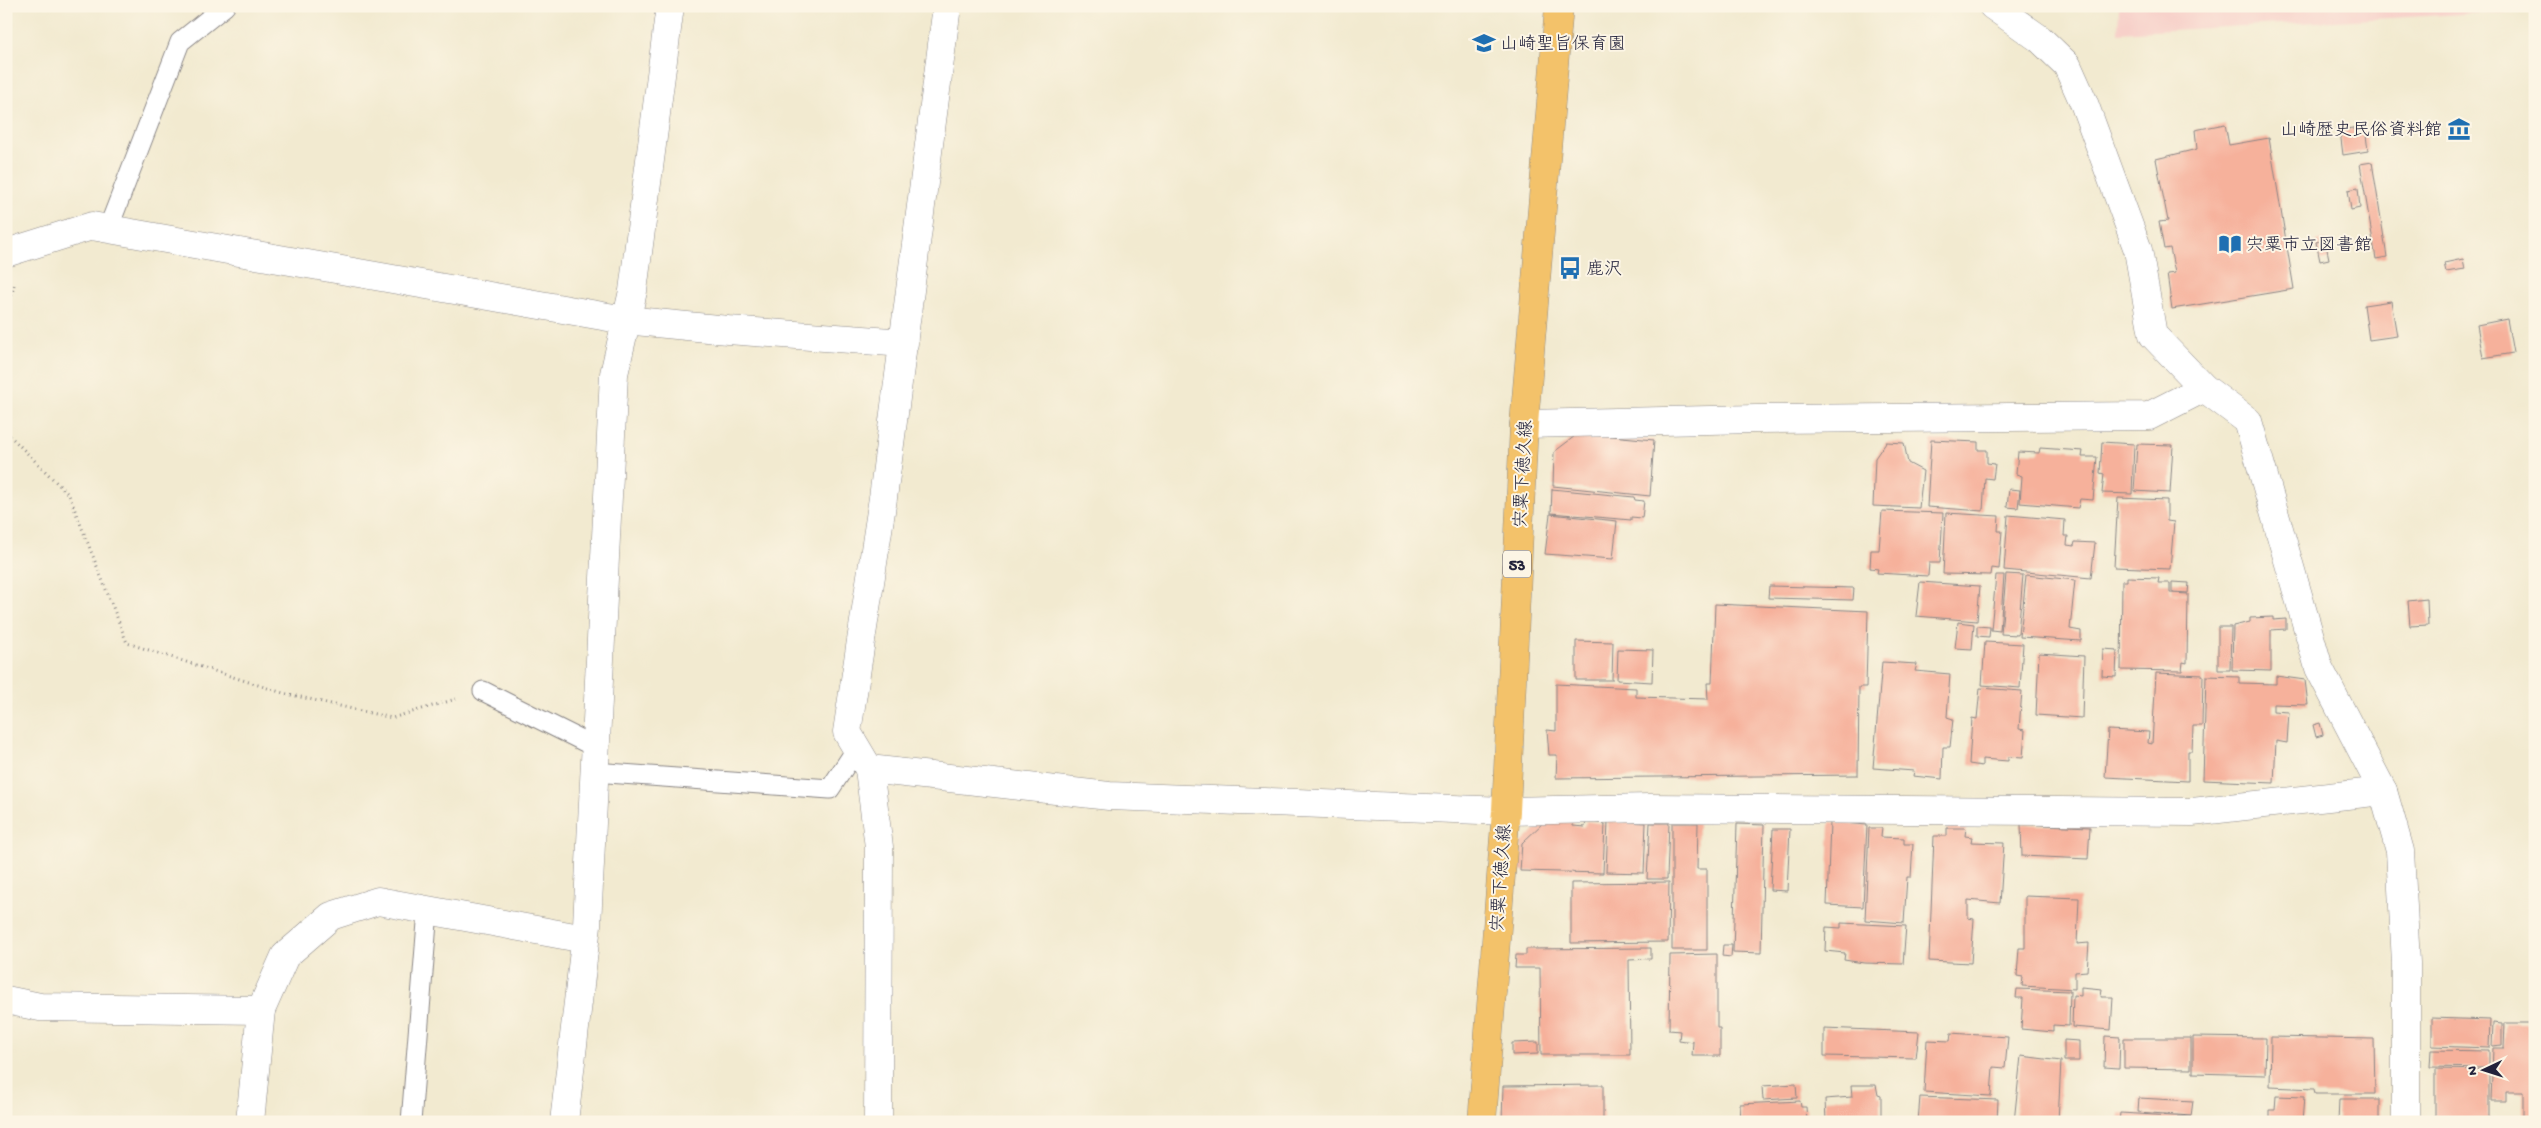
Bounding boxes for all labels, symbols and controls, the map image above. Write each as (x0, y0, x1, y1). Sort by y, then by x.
school or university icon: 山崎聖旨保育園 (1471, 30, 1497, 56)
place label: 山崎聖旨保育園 (1500, 34, 1626, 56)
museum icon: 山崎歴史民俗資料館 (2446, 116, 2472, 142)
place label: 山崎歴史民俗資料館 (2280, 120, 2442, 142)
library icon: 宍粟市立図書館 (2217, 231, 2243, 257)
place label: 宍粟市立図書館 (2246, 235, 2372, 257)
bus stop icon: 鹿沢 (1557, 255, 1583, 281)
place label: 鹿沢 (1586, 259, 1622, 281)
street label: 宍粟下徳久線 (1510, 420, 1538, 529)
road number: 53 (1503, 550, 1531, 578)
street label: 宍粟下徳久線 (1487, 824, 1517, 933)
north arrow (2458, 1046, 2508, 1096)
text: N (2465, 1066, 2482, 1076)

